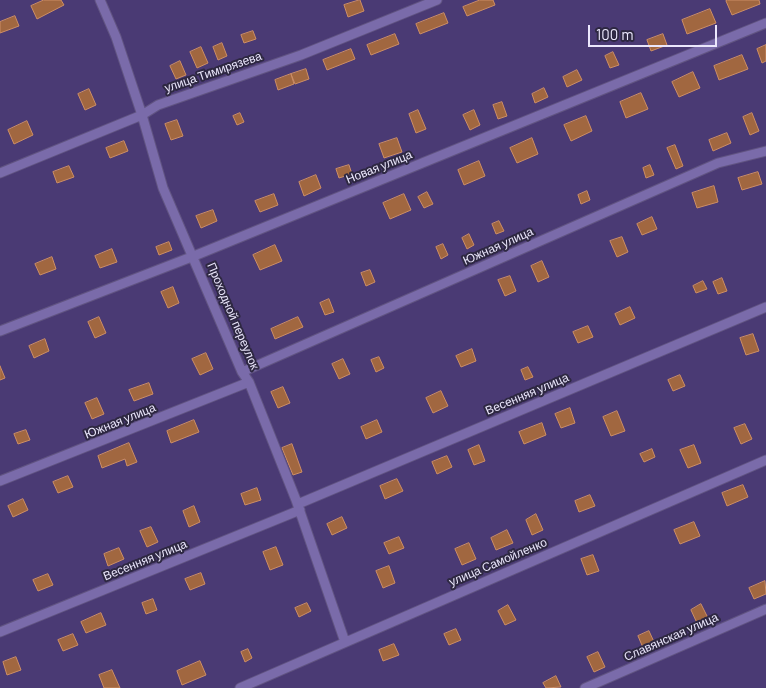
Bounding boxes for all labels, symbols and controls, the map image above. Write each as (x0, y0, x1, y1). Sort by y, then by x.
scale bar (591, 15, 720, 47)
text: 100 m (596, 25, 634, 43)
street label: улица Тимирязева (163, 49, 263, 95)
street label: Новая улица (344, 147, 414, 187)
street label: Южная улица (461, 224, 535, 268)
street label: Проходной переулок (204, 260, 262, 372)
street label: Весенняя улица (483, 370, 571, 418)
street label: Южная улица (82, 400, 158, 442)
street label: улица Самойленко (447, 535, 549, 589)
street label: Весенняя улица (101, 537, 189, 583)
street label: Славянская улица (622, 610, 720, 664)

